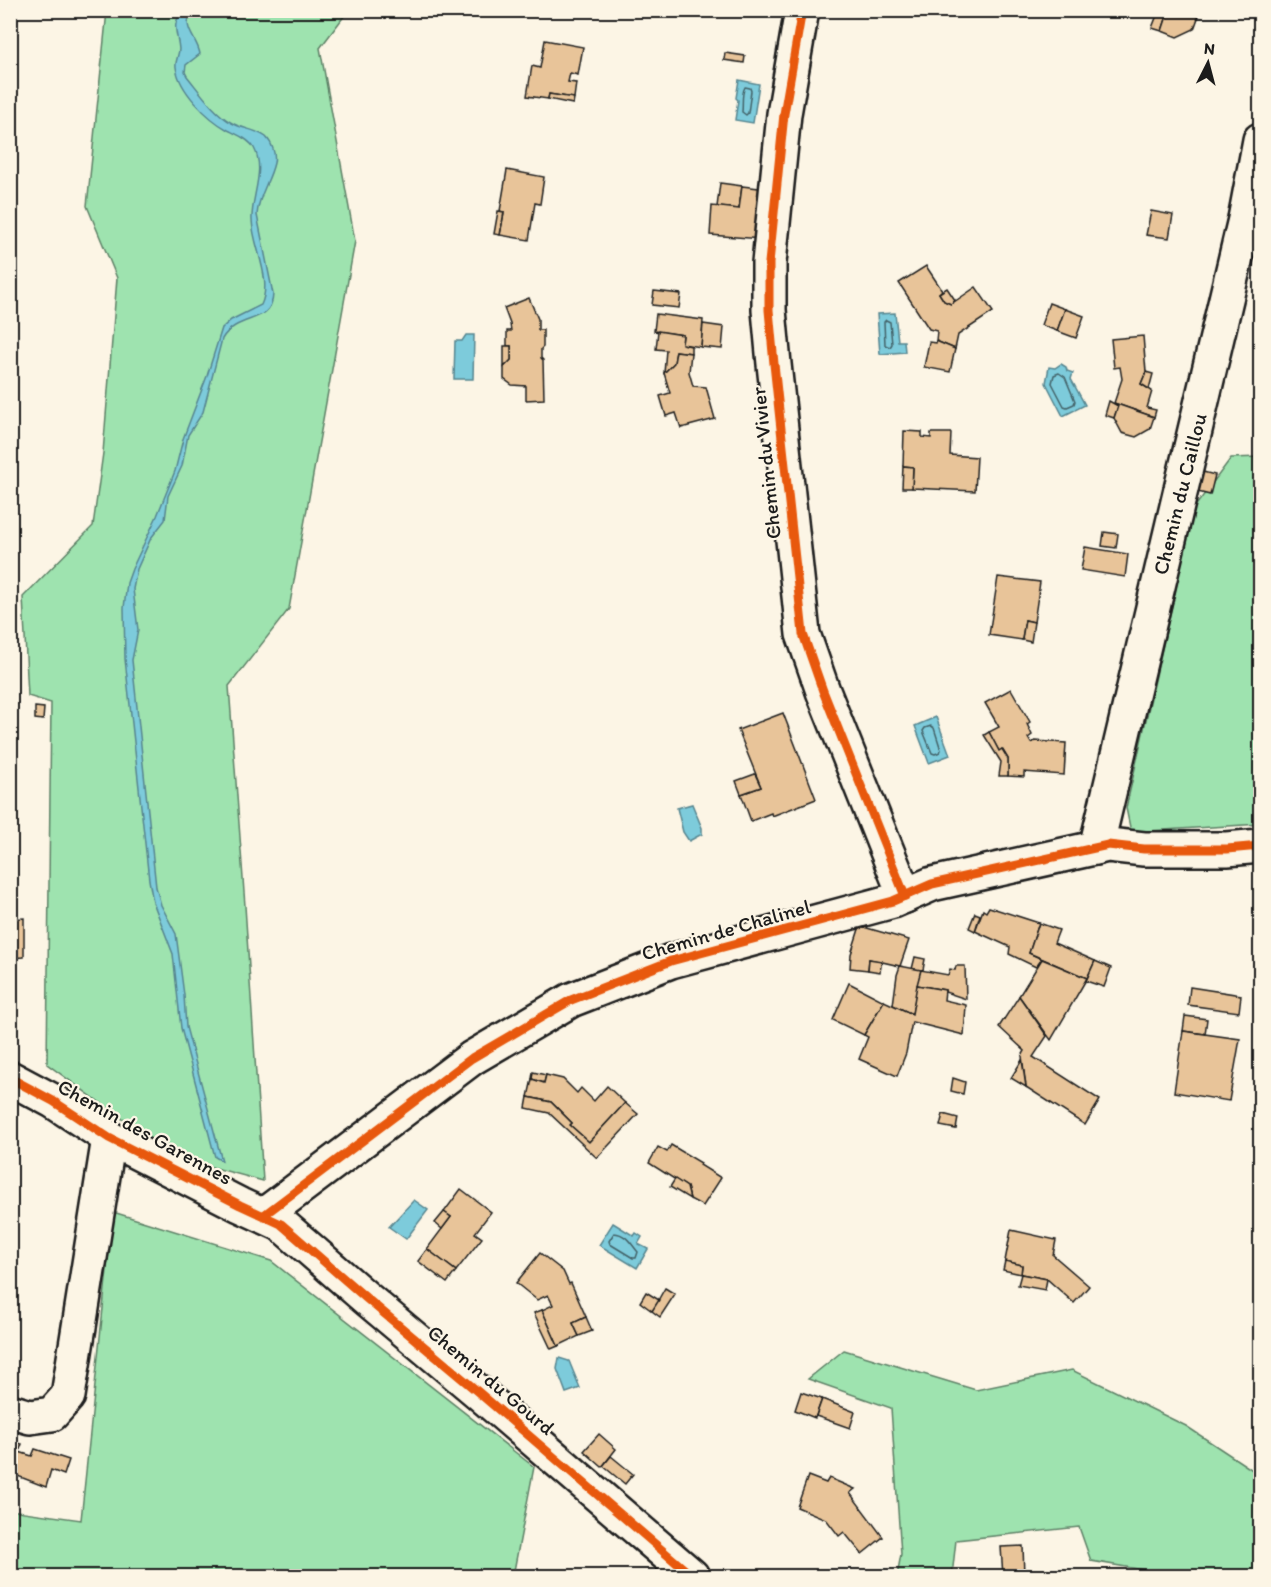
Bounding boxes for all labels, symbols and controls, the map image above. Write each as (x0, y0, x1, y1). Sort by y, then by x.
north arrow (1178, 33, 1238, 93)
text: N (1203, 39, 1216, 59)
street label: Chemin du Vivier (745, 385, 786, 540)
street label: Chemin du Caillou (1147, 410, 1212, 577)
street label: Chemin de Chalinel (639, 893, 813, 966)
street label: Chemin des Garennes (54, 1073, 237, 1190)
street label: Chemin du Gourd (423, 1319, 560, 1440)

